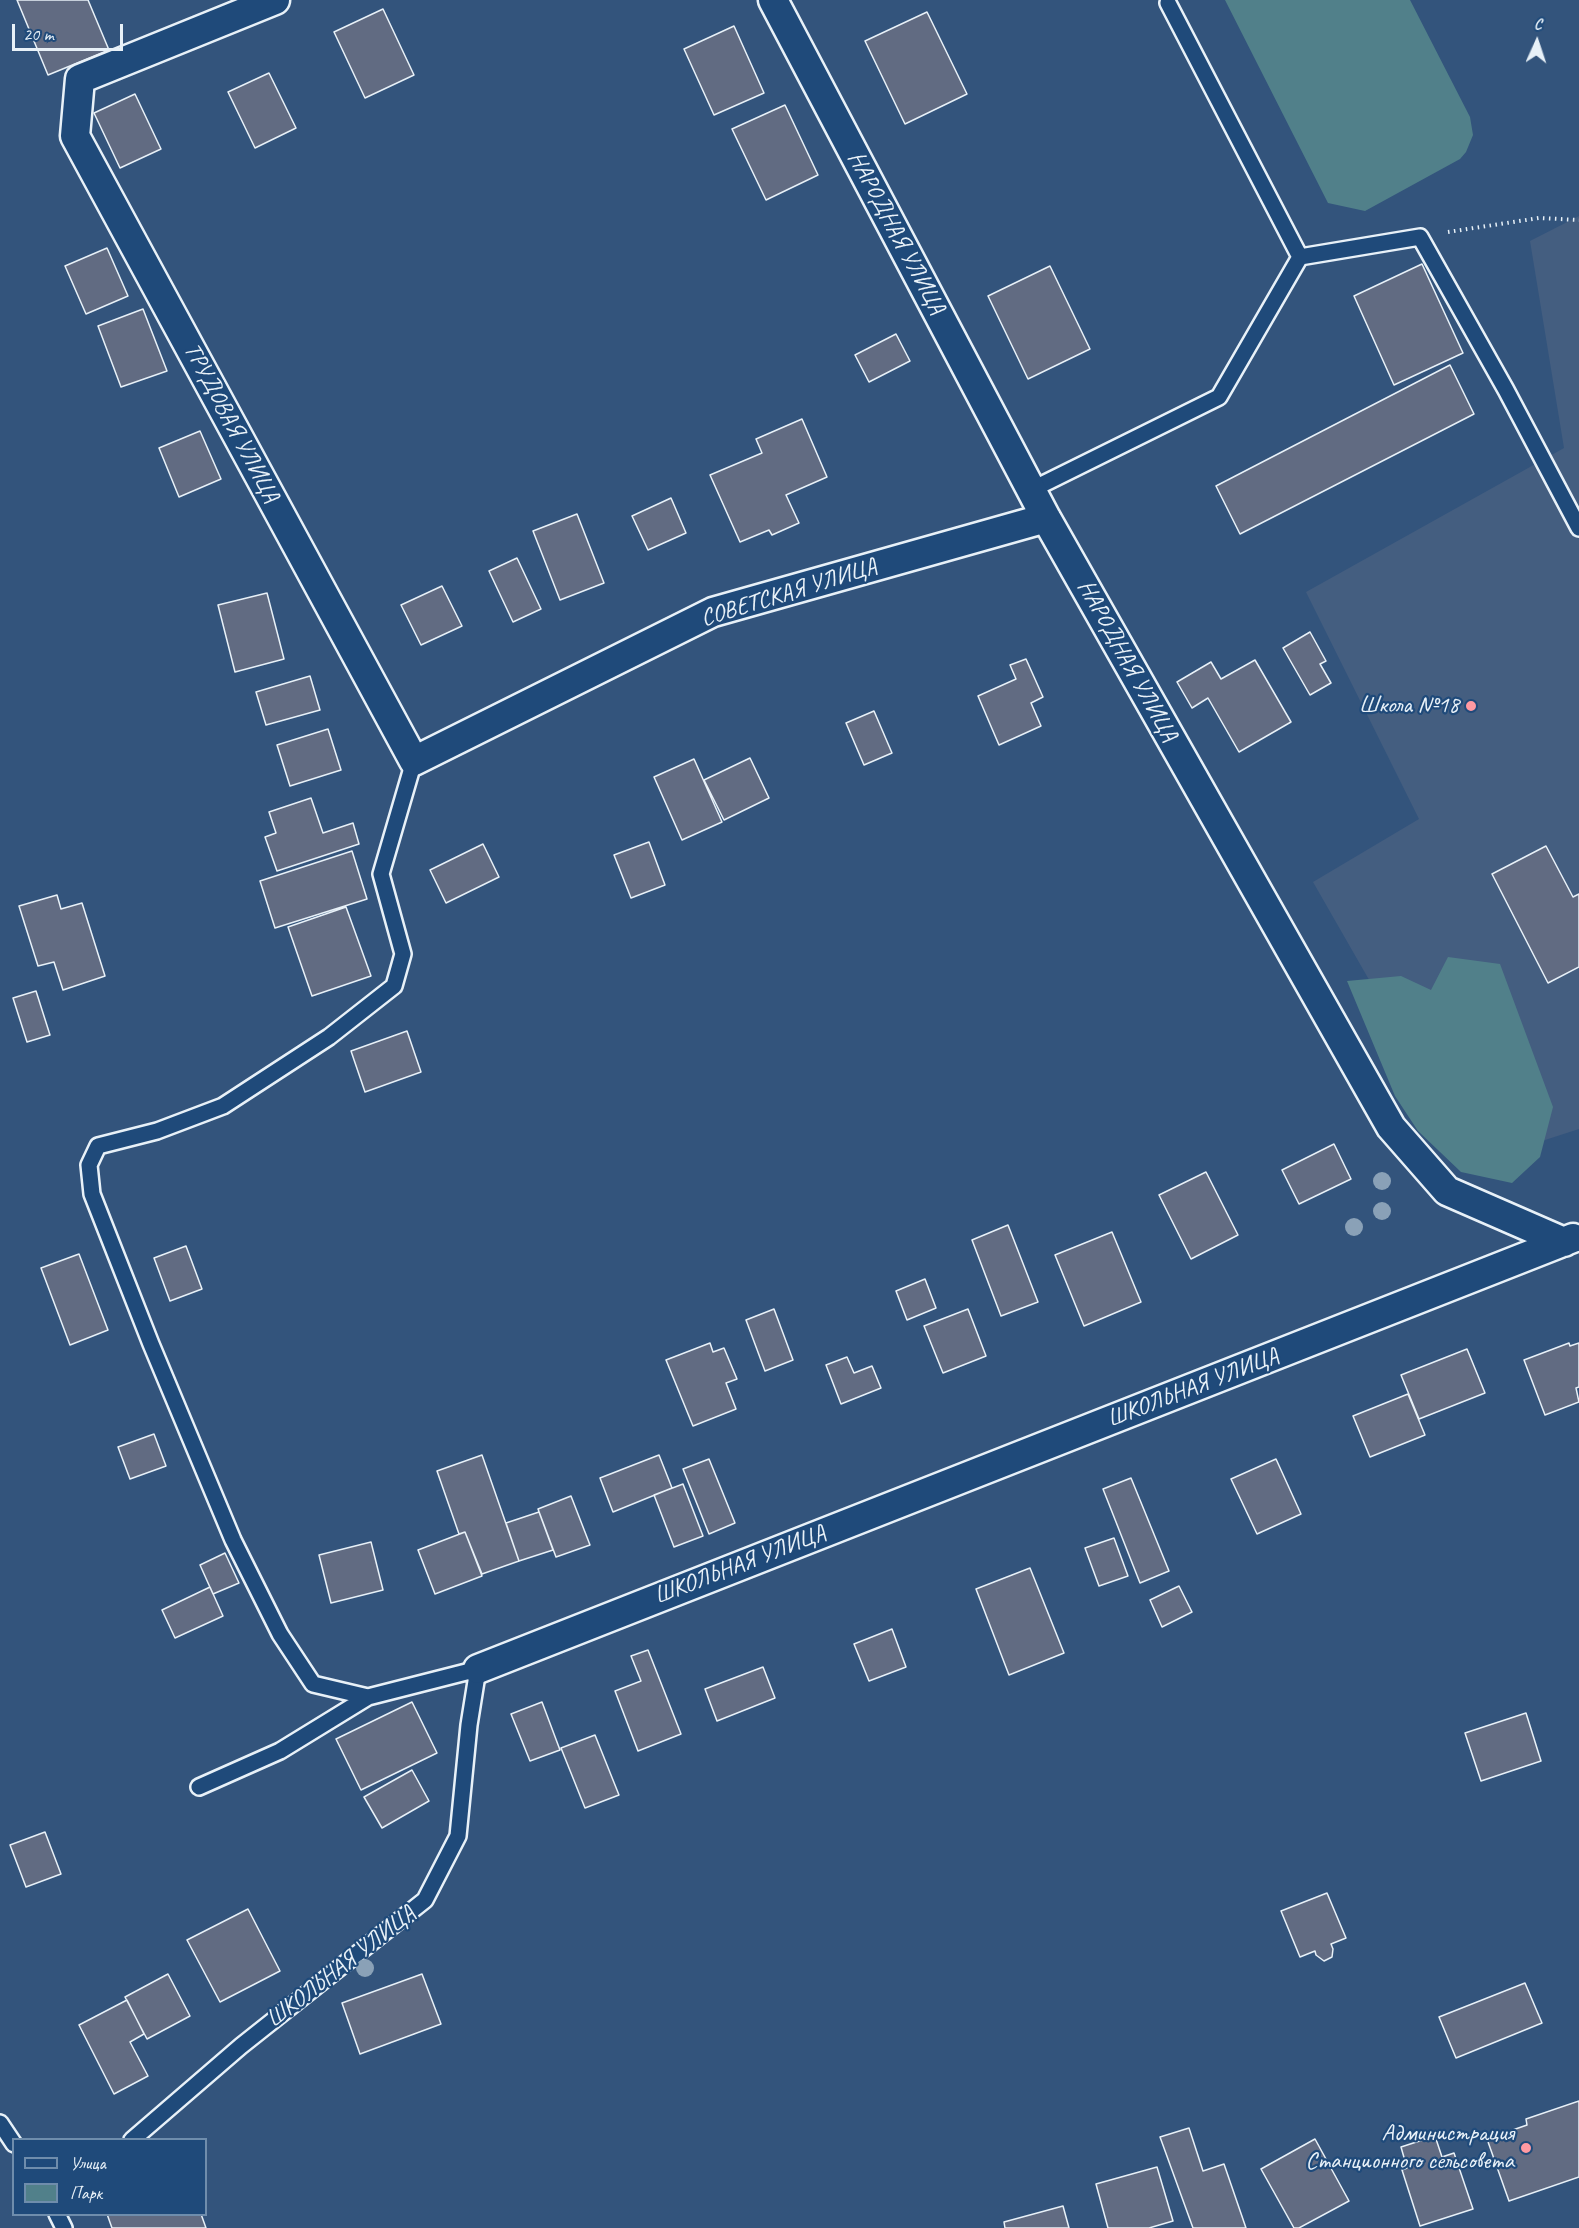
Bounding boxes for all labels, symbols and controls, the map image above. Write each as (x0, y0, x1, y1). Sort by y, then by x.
scale bar (15, 12, 126, 50)
north arrow (1507, 12, 1567, 72)
text: С (1533, 14, 1542, 34)
text: 20 m (23, 23, 54, 45)
street label: НАРОДНАЯ УЛИЦА (841, 146, 951, 320)
street label: ТРУДОВАЯ УЛИЦА (177, 338, 285, 508)
street label: СОВЕТСКАЯ УЛИЦА (698, 553, 880, 633)
street label: НАРОДНАЯ УЛИЦА (1071, 575, 1183, 747)
place label: Школа №18 (1359, 692, 1459, 720)
marker: Школа №18 (1464, 699, 1478, 713)
street label: ШКОЛЬНАЯ УЛИЦА (1103, 1342, 1283, 1434)
street label: ШКОЛЬНАЯ УЛИЦА (650, 1519, 830, 1611)
street label: ШКОЛЬНАЯ УЛИЦА (261, 1900, 421, 2034)
place label: Администрация Станционного сельсовета (1306, 2120, 1514, 2176)
legend (12, 2138, 207, 2216)
marker: Администрация Станционного сельсовета (1519, 2141, 1533, 2155)
text: Улица (70, 2152, 106, 2174)
text: Парк (70, 2182, 102, 2204)

